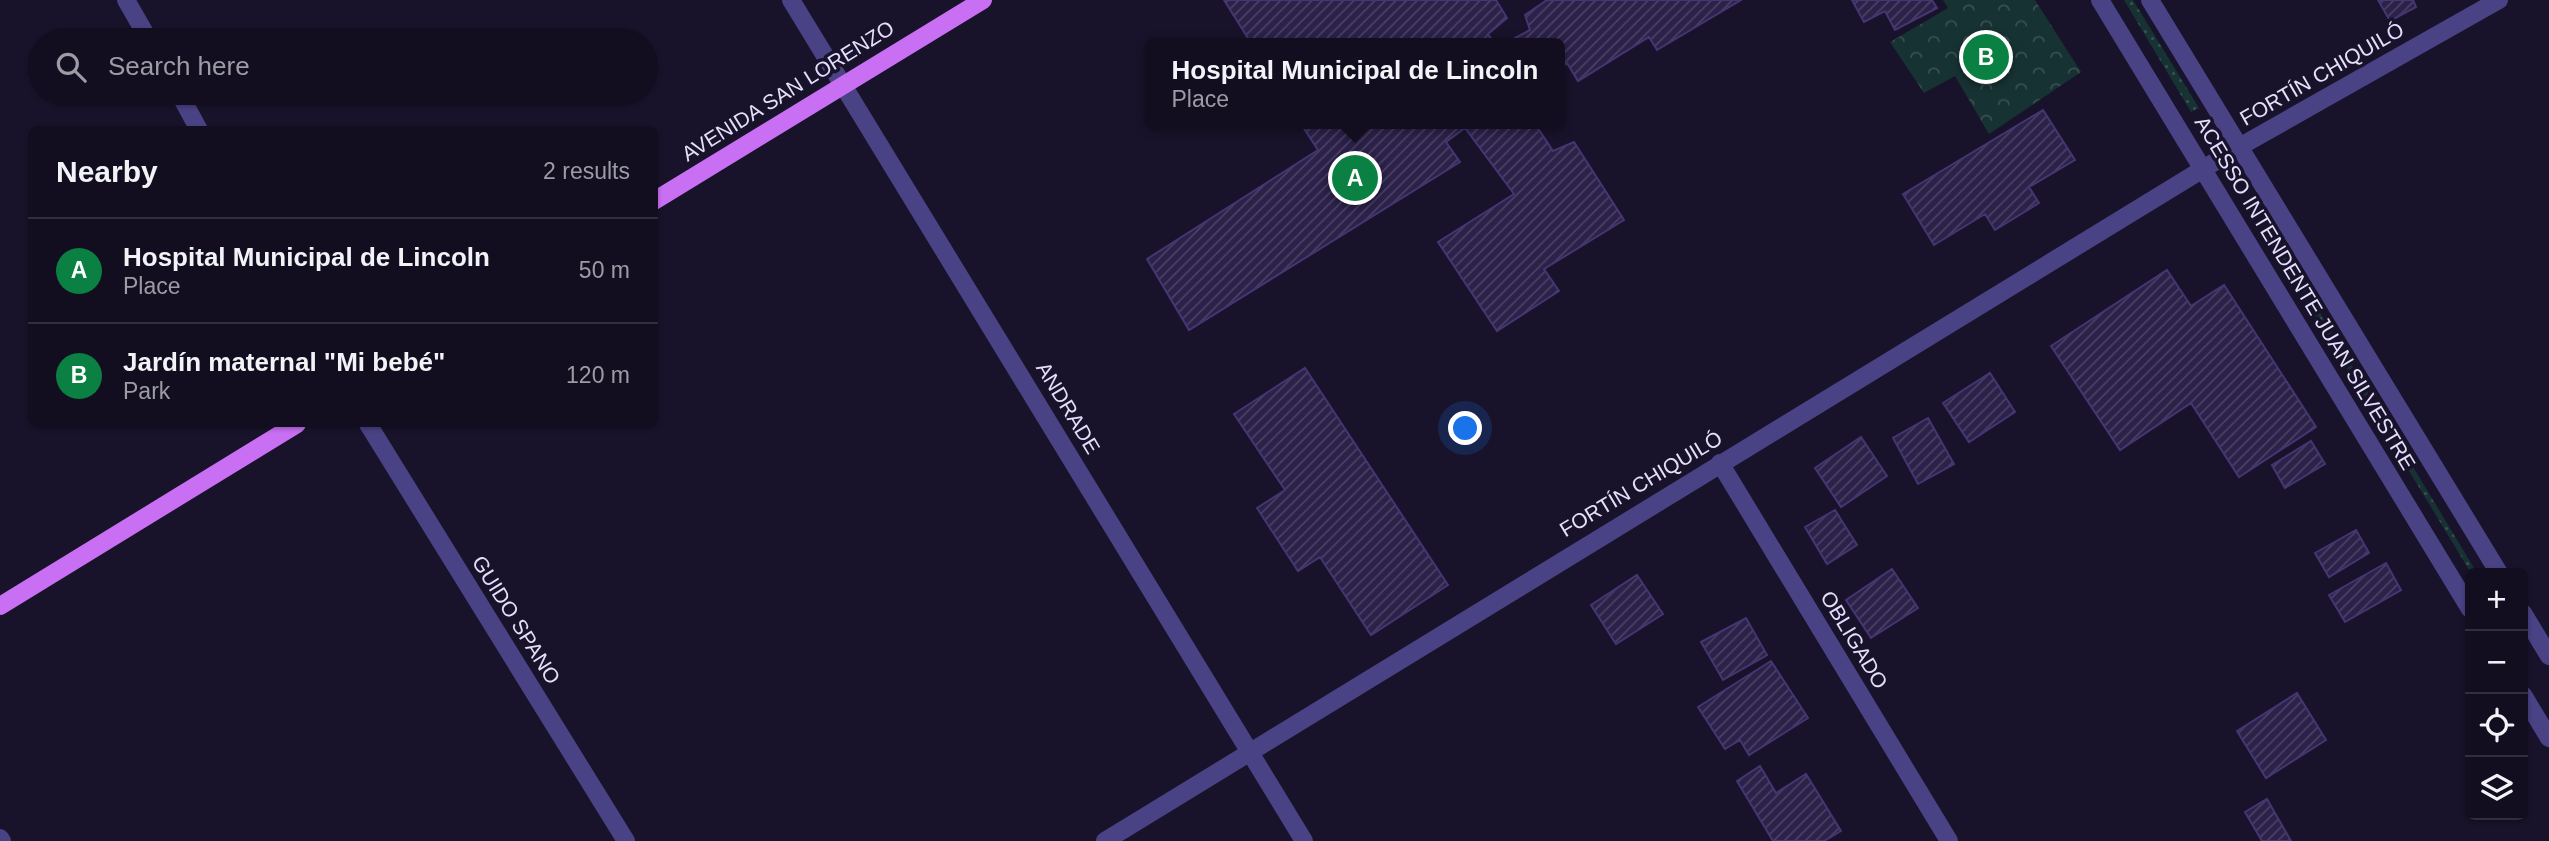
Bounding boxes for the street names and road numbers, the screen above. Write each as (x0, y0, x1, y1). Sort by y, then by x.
street label: AVENIDA SAN LORENZO (677, 16, 898, 165)
street label: FORTÍN CHIQUILÓ (2236, 17, 2408, 130)
street label: ACESSO INTENDENTE JUAN SILVESTRE (2190, 112, 2420, 474)
street label: ANDRADE (1032, 358, 1105, 458)
street label: FORTÍN CHIQUILÓ (1555, 426, 1726, 541)
street label: GUIDO SPANO (468, 551, 565, 688)
street label: OBLIGADO (1816, 587, 1893, 693)

